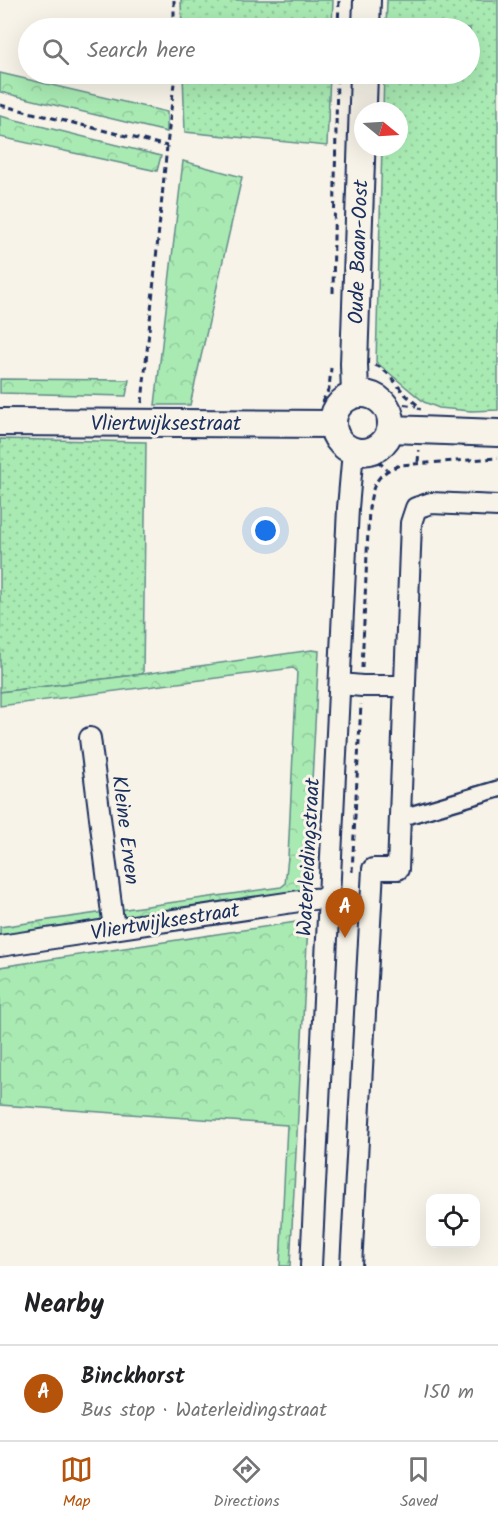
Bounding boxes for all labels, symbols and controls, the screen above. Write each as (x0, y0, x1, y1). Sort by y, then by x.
search box (18, 18, 480, 84)
text: Search here (87, 34, 195, 69)
icon: search (39, 35, 72, 68)
north arrow (354, 102, 408, 156)
street label: Oude Baan-Oost (340, 178, 379, 325)
street label: Vliertwijksestraat (91, 408, 242, 441)
your location (251, 516, 280, 545)
street label: Kleine Erven (101, 774, 148, 887)
street label: Waterleidingstraat (289, 776, 330, 937)
pin: A (326, 888, 364, 938)
street label: Vliertwijksestraat (88, 894, 243, 951)
map controls (426, 1194, 480, 1248)
button: locate (426, 1194, 480, 1248)
text: Nearby (24, 1284, 104, 1326)
text: Binckhorst (81, 1360, 185, 1395)
text: A (37, 1377, 50, 1409)
text: 150 m (423, 1377, 474, 1409)
text: Bus stop · Waterleidingstraat (81, 1395, 327, 1427)
tab: Map (60, 1453, 93, 1514)
tab: Directions (213, 1453, 280, 1514)
tab: Saved (400, 1453, 438, 1514)

